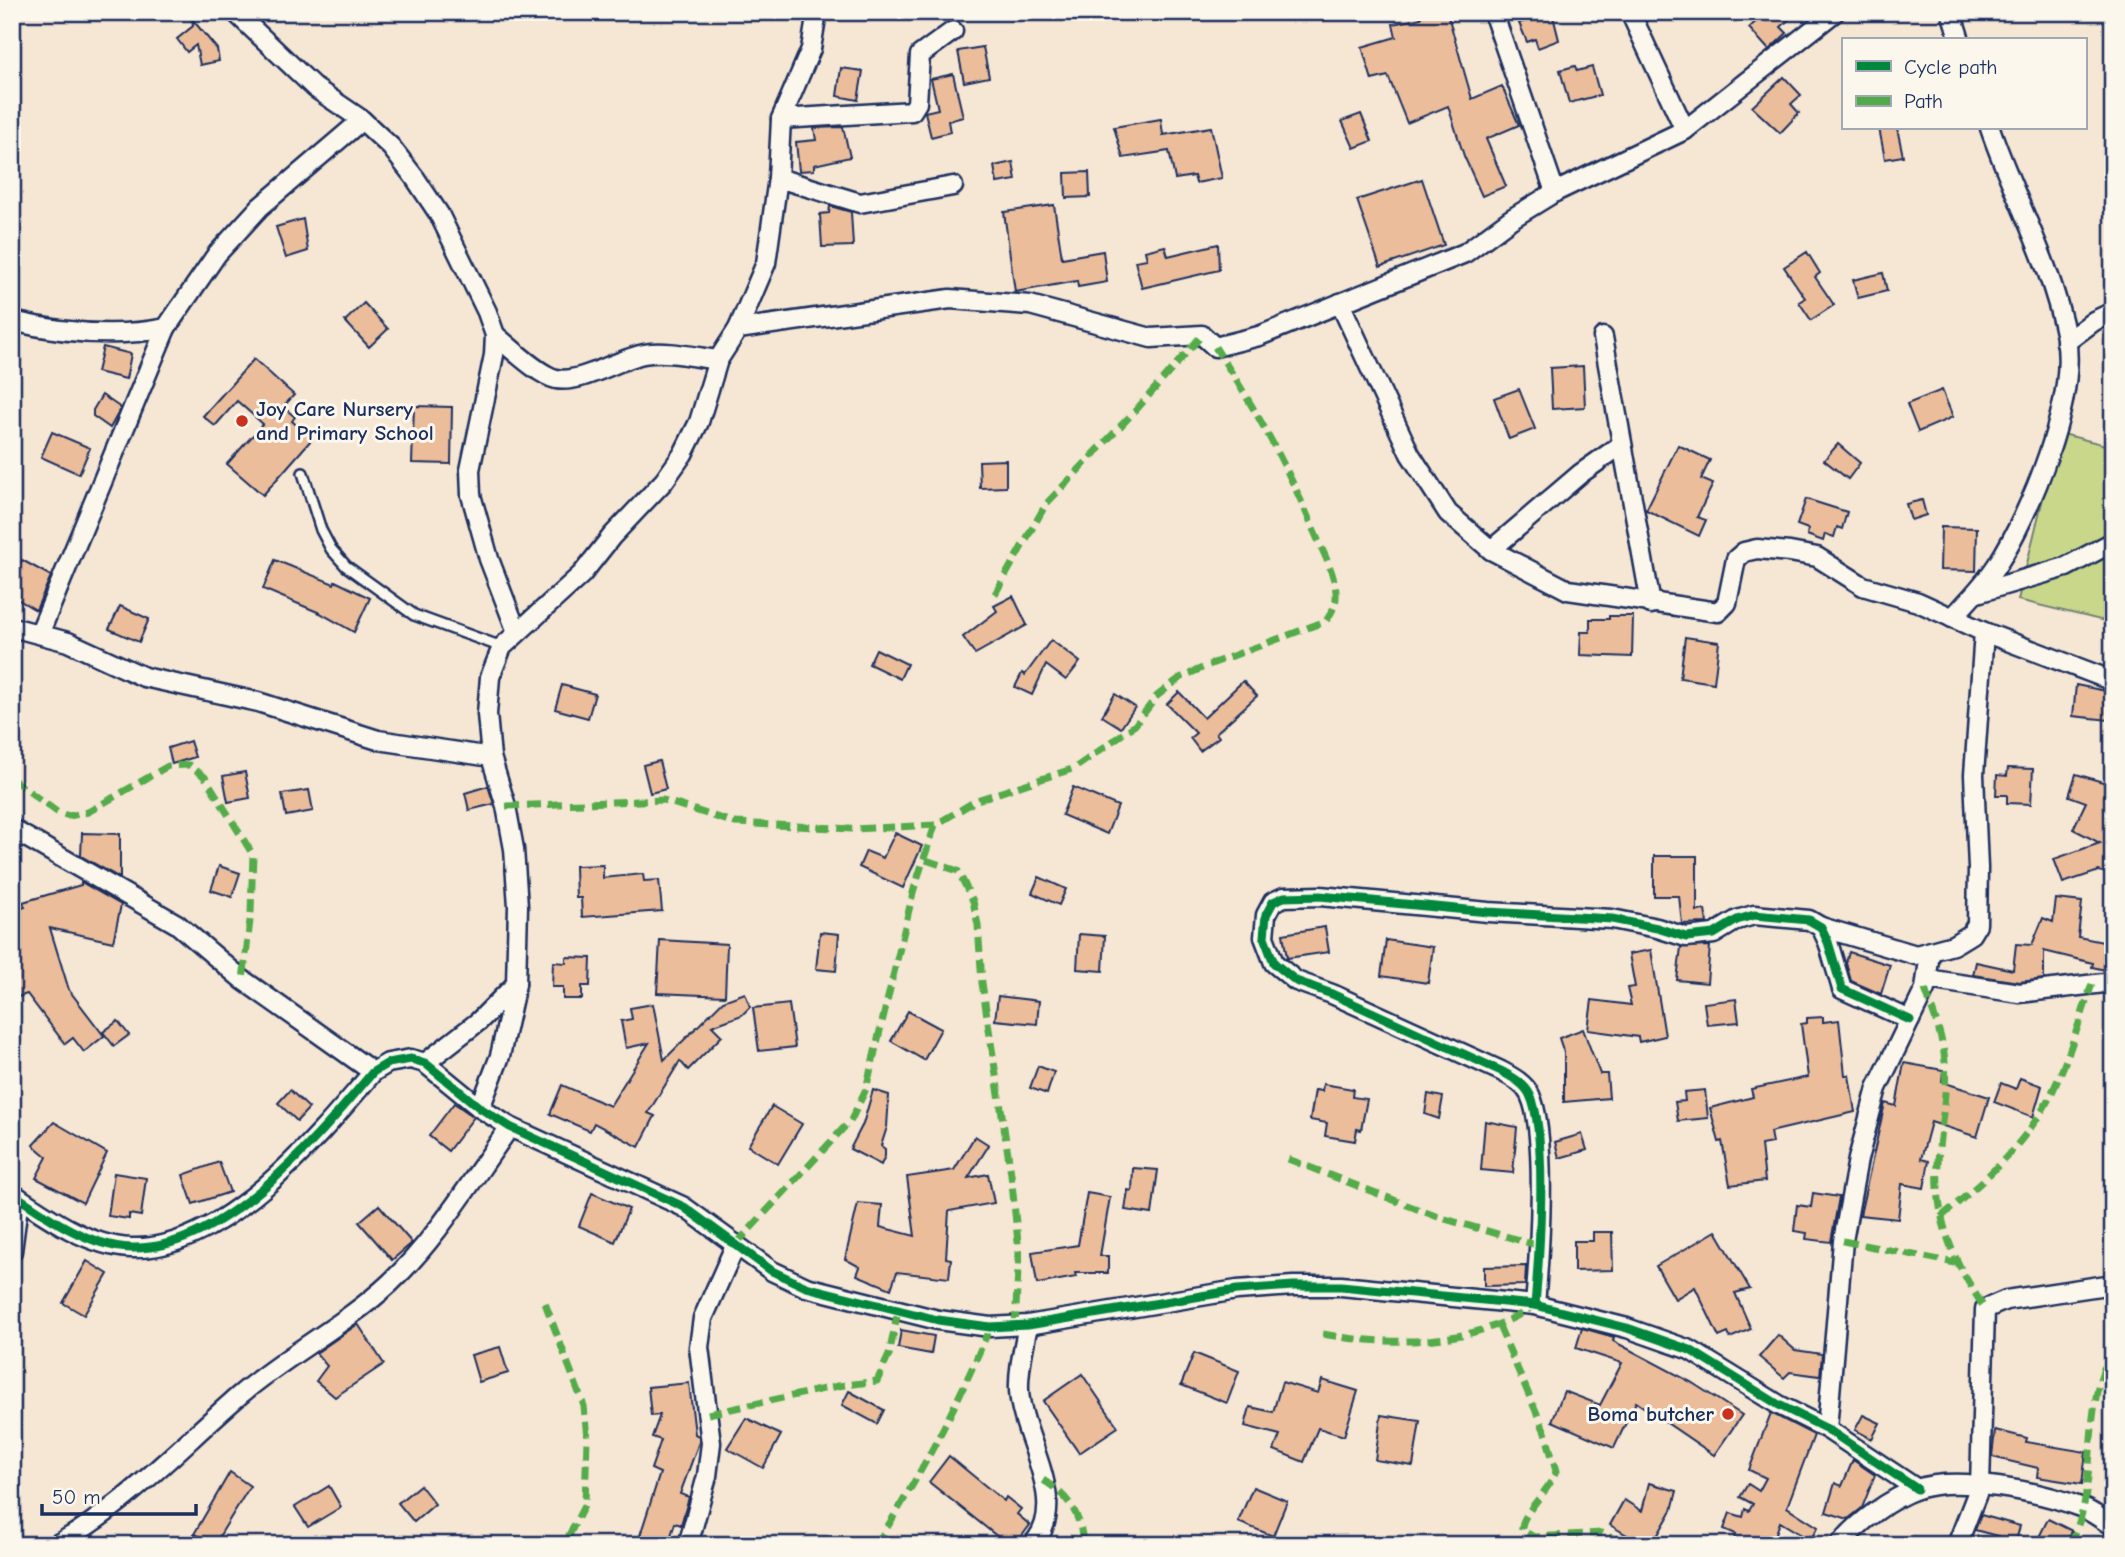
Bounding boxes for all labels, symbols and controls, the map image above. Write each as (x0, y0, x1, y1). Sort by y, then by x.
legend (1842, 38, 2086, 130)
text: Cycle path (1904, 55, 1997, 79)
text: Path (1904, 89, 1943, 113)
place label: Joy Care Nursery and Primary School (256, 397, 434, 445)
marker: Joy Care Nursery and Primary School (234, 413, 250, 429)
place label: Boma butcher (1587, 1402, 1715, 1426)
marker: Boma butcher (1720, 1406, 1736, 1422)
scale bar (42, 1473, 196, 1517)
text: 50 m (52, 1485, 101, 1509)

